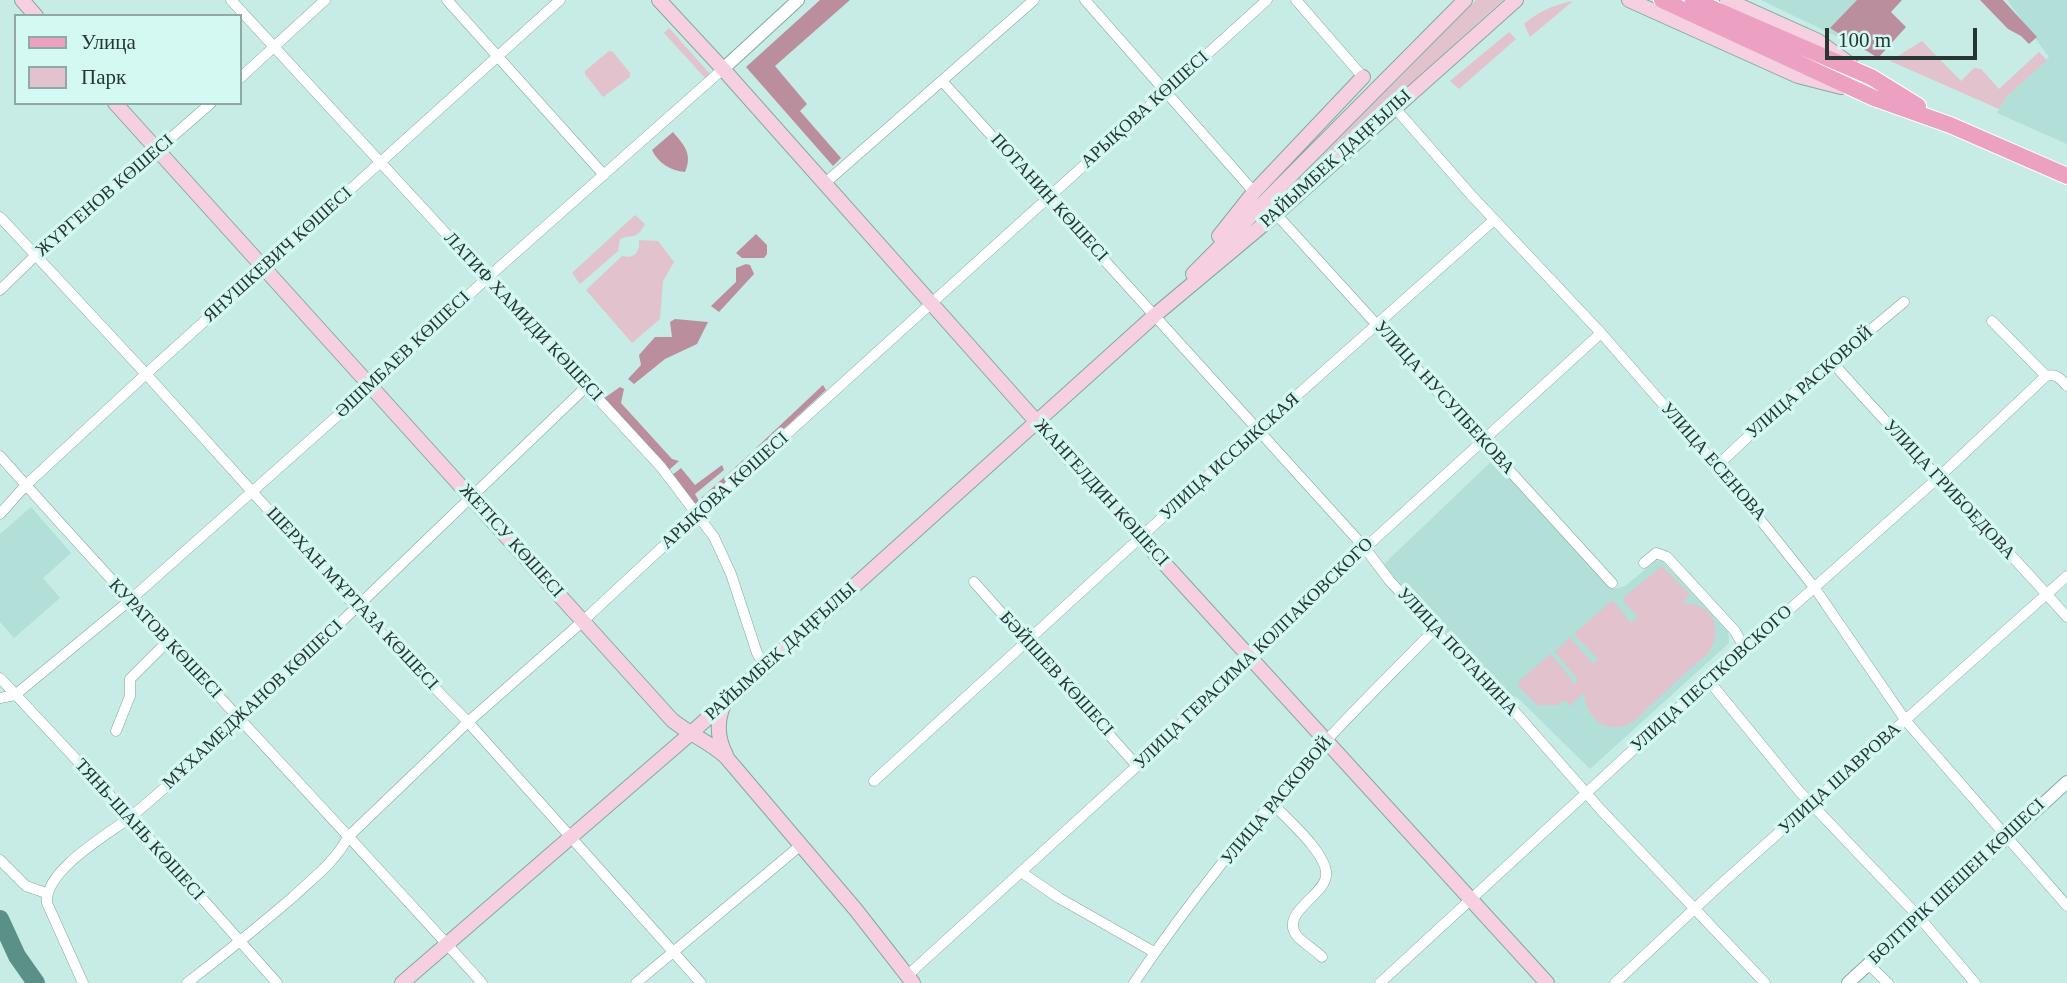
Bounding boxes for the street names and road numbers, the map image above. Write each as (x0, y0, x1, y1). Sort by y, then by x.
street label: АРЫҚОВА КӨШЕСІ (1077, 47, 1213, 173)
street label: РАЙЫМБЕК ДАҢҒЫЛЫ (1256, 86, 1416, 232)
street label: ЖҮРГЕНОВ КӨШЕСІ (32, 130, 178, 262)
street label: ПОТАНИН КӨШЕСІ (986, 130, 1112, 266)
street label: ЯНУШКЕВИЧ КӨШЕСІ (199, 183, 357, 327)
street label: ЛАТИФ ХАМИДИ КӨШЕСІ (439, 228, 607, 406)
street label: ӘШІМБАЕВ КӨШЕСІ (331, 287, 475, 423)
street label: УЛИЦА НУСУПБЕКОВА (1369, 317, 1519, 479)
street label: УЛИЦА РАСКОВОЙ (1742, 322, 1878, 444)
street label: УЛИЦА ИССЫКСКАЯ (1156, 389, 1304, 525)
street label: УЛИЦА ЕСЕНОВА (1656, 398, 1770, 526)
street label: ЖАНГЕЛДИН КӨШЕСІ (1029, 415, 1173, 571)
street label: УЛИЦА ГРИБОЕДОВА (1879, 416, 2019, 564)
street label: АРЫҚОВА КӨШЕСІ (657, 428, 793, 554)
street label: ЖЕТІСУ КӨШЕСІ (454, 480, 568, 602)
street label: ШЕРХАН МҰРТАЗА КӨШЕСІ (262, 503, 442, 695)
street label: УЛИЦА ГЕРАСИМА КОЛПАКОВСКОГО (1130, 534, 1378, 774)
street label: КУРАТОВ КӨШЕСІ (104, 575, 226, 703)
street label: РАЙЫМБЕК ДАҢҒЫЛЫ (701, 579, 861, 725)
street label: УЛИЦА ПОТАНИНА (1392, 583, 1522, 721)
street label: УЛИЦА ПЕСТКОВСКОГО (1627, 601, 1797, 757)
street label: БӘЙІШЕВ КӨШЕСІ (994, 607, 1118, 741)
street label: МҰХАМЕДЖАНОВ КӨШЕСІ (159, 616, 347, 794)
street label: УЛИЦА ШАВРОВА (1775, 719, 1905, 839)
street label: УЛИЦА РАСКОВОЙ (1217, 732, 1337, 870)
street label: ТЯНЬ-ШАНЬ КӨШЕСІ (70, 755, 208, 905)
street label: БӨЛТІРІК ШЕШЕН КӨШЕСІ (1864, 795, 2050, 969)

